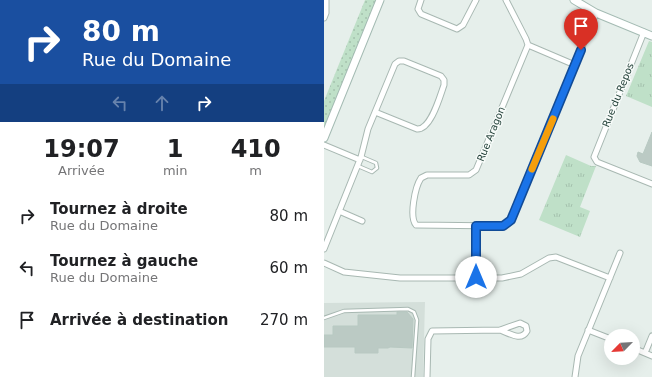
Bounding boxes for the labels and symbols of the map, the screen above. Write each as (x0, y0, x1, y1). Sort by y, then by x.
pin (564, 9, 598, 50)
street label: Rue du Repos (600, 61, 636, 129)
street label: Rue Aragon (475, 105, 507, 163)
position arrow (455, 256, 497, 298)
north arrow (604, 329, 640, 365)

